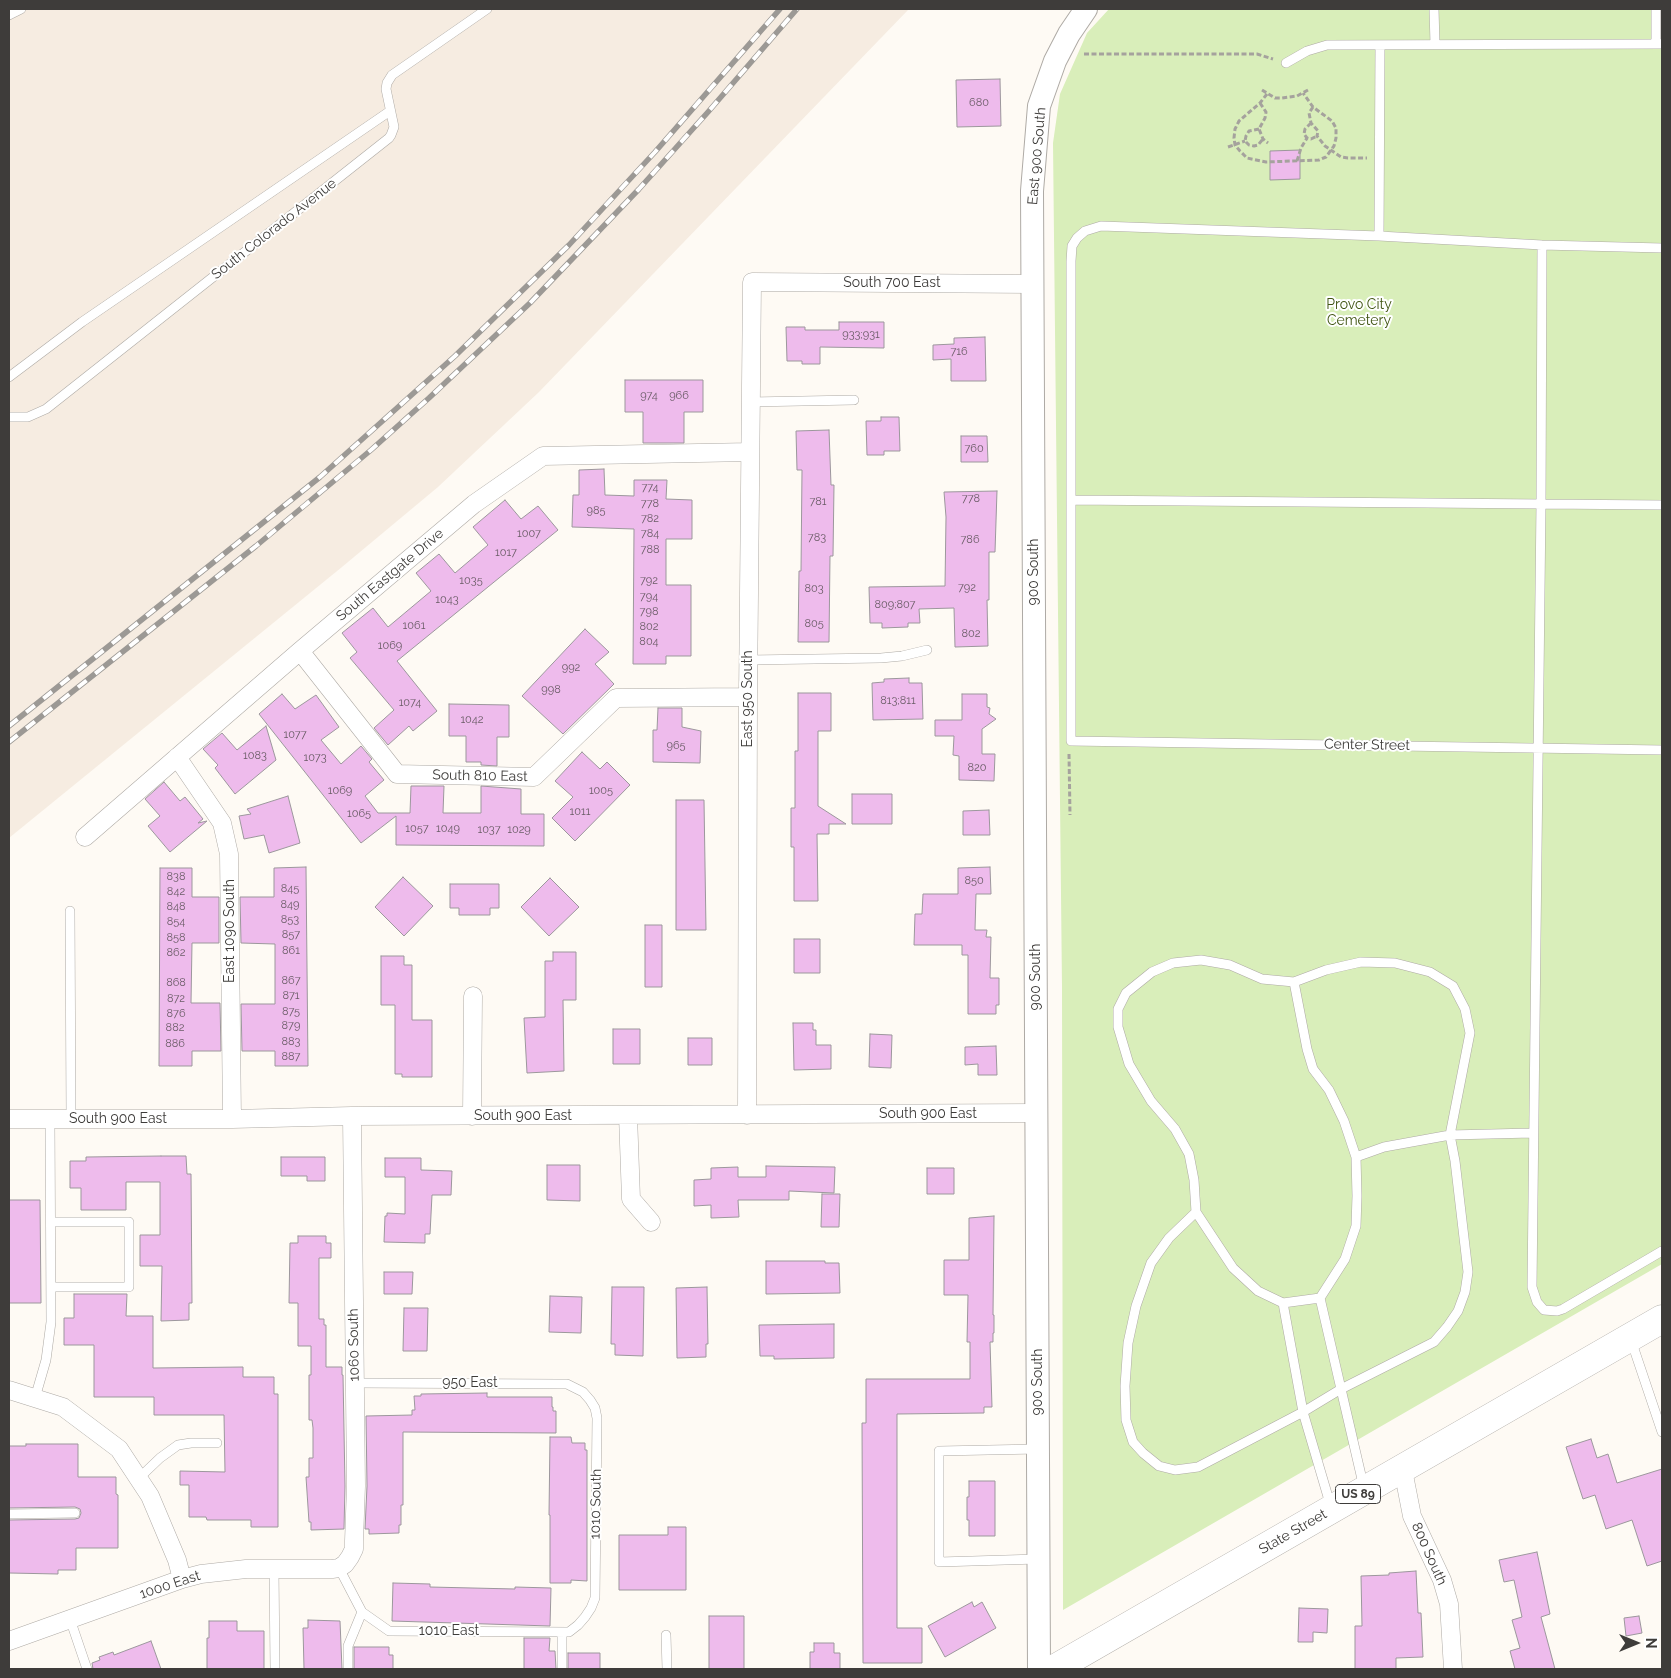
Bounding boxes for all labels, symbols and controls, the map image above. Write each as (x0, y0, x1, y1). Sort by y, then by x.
house number: 680 (969, 96, 989, 110)
street label: East 900 South (1024, 106, 1050, 206)
street label: South Colorado Avenue (208, 175, 340, 283)
street label: South 700 East (843, 275, 941, 291)
park label: Provo City Cemetery (1326, 297, 1392, 330)
house number: 933;931 (842, 328, 880, 342)
house number: 716 (950, 345, 968, 359)
house number: 974 (640, 389, 658, 403)
house number: 966 (669, 389, 689, 403)
house number: 760 (964, 442, 984, 456)
house number: 774 (641, 481, 659, 495)
house number: 778 (962, 492, 980, 506)
house number: 781 (809, 495, 827, 509)
house number: 778 (641, 497, 659, 511)
house number: 985 (587, 504, 605, 518)
house number: 782 (641, 512, 659, 526)
street label: South Eastgate Drive (333, 525, 447, 625)
house number: 1007 (517, 527, 541, 541)
house number: 784 (641, 527, 659, 541)
house number: 783 (808, 531, 826, 545)
house number: 786 (960, 533, 980, 547)
street label: 900 South (1026, 539, 1042, 605)
house number: 788 (641, 543, 659, 557)
house number: 1017 (495, 546, 517, 560)
house number: 1035 (459, 574, 483, 588)
house number: 792 (640, 574, 658, 588)
house number: 792 (958, 581, 976, 595)
house number: 803 (804, 582, 824, 596)
house number: 794 (640, 590, 658, 604)
house number: 1043 (435, 593, 459, 607)
house number: 809;807 (874, 598, 916, 612)
house number: 798 (640, 605, 658, 619)
house number: 805 (804, 617, 824, 631)
house number: 1061 (403, 619, 425, 633)
house number: 802 (640, 620, 658, 634)
house number: 802 (962, 627, 980, 641)
house number: 804 (639, 635, 659, 649)
house number: 1069 (378, 639, 402, 653)
street label: East 950 South (740, 650, 756, 748)
house number: 992 (562, 661, 580, 675)
house number: 998 (541, 683, 561, 697)
house number: 813;811 (880, 694, 916, 708)
house number: 1074 (399, 696, 421, 710)
house number: 1042 (460, 713, 484, 727)
house number: 1077 (283, 728, 307, 742)
street label: Center Street (1324, 736, 1410, 754)
house number: 965 (666, 739, 686, 753)
house number: 1083 (243, 749, 267, 763)
house number: 1073 (303, 751, 327, 765)
house number: 820 (968, 761, 986, 775)
street label: South 810 East (432, 767, 528, 785)
house number: 1069 (328, 784, 352, 798)
house number: 1005 (589, 784, 613, 798)
house number: 1011 (570, 805, 590, 819)
house number: 1065 (347, 807, 371, 821)
house number: 1057 (405, 822, 429, 836)
house number: 1049 (436, 822, 460, 836)
house number: 1037 (477, 823, 501, 837)
house number: 1029 (507, 823, 531, 837)
house number: 838 (167, 870, 185, 884)
house number: 850 (964, 874, 984, 888)
street label: East 1090 South (222, 879, 238, 983)
house number: 845 (281, 882, 299, 896)
house number: 842 (167, 885, 185, 899)
house number: 849 (281, 898, 299, 912)
house number: 848 (166, 900, 186, 914)
house number: 853 (281, 913, 299, 927)
house number: 854 (167, 915, 185, 929)
house number: 857 (282, 928, 300, 942)
house number: 858 (166, 931, 186, 945)
house number: 861 (282, 944, 300, 958)
street label: 900 South (1028, 944, 1044, 1010)
house number: 862 (167, 946, 185, 960)
house number: 867 (281, 974, 301, 988)
house number: 868 (166, 976, 186, 990)
house number: 871 (282, 989, 300, 1003)
house number: 872 (167, 992, 185, 1006)
house number: 875 (282, 1005, 300, 1019)
house number: 876 (166, 1007, 186, 1021)
house number: 879 (282, 1019, 300, 1033)
house number: 882 (166, 1021, 184, 1035)
house number: 883 (282, 1035, 300, 1049)
house number: 886 (165, 1037, 185, 1051)
house number: 887 (282, 1050, 300, 1064)
street label: South 900 East (879, 1106, 977, 1122)
street label: South 900 East (474, 1108, 572, 1124)
street label: South 900 East (69, 1111, 167, 1127)
street label: 1060 South (345, 1308, 363, 1382)
street label: 900 South (1030, 1349, 1046, 1415)
street label: 950 East (442, 1375, 498, 1391)
street label: 1010 South (587, 1469, 605, 1539)
road number: US 89 (1336, 1485, 1380, 1504)
street label: State Street (1256, 1506, 1330, 1558)
street label: 800 South (1408, 1520, 1450, 1588)
street label: 1000 East (138, 1567, 202, 1603)
north arrow (1611, 1618, 1661, 1668)
street label: 1010 East (419, 1623, 479, 1639)
text: N (1643, 1638, 1659, 1648)

